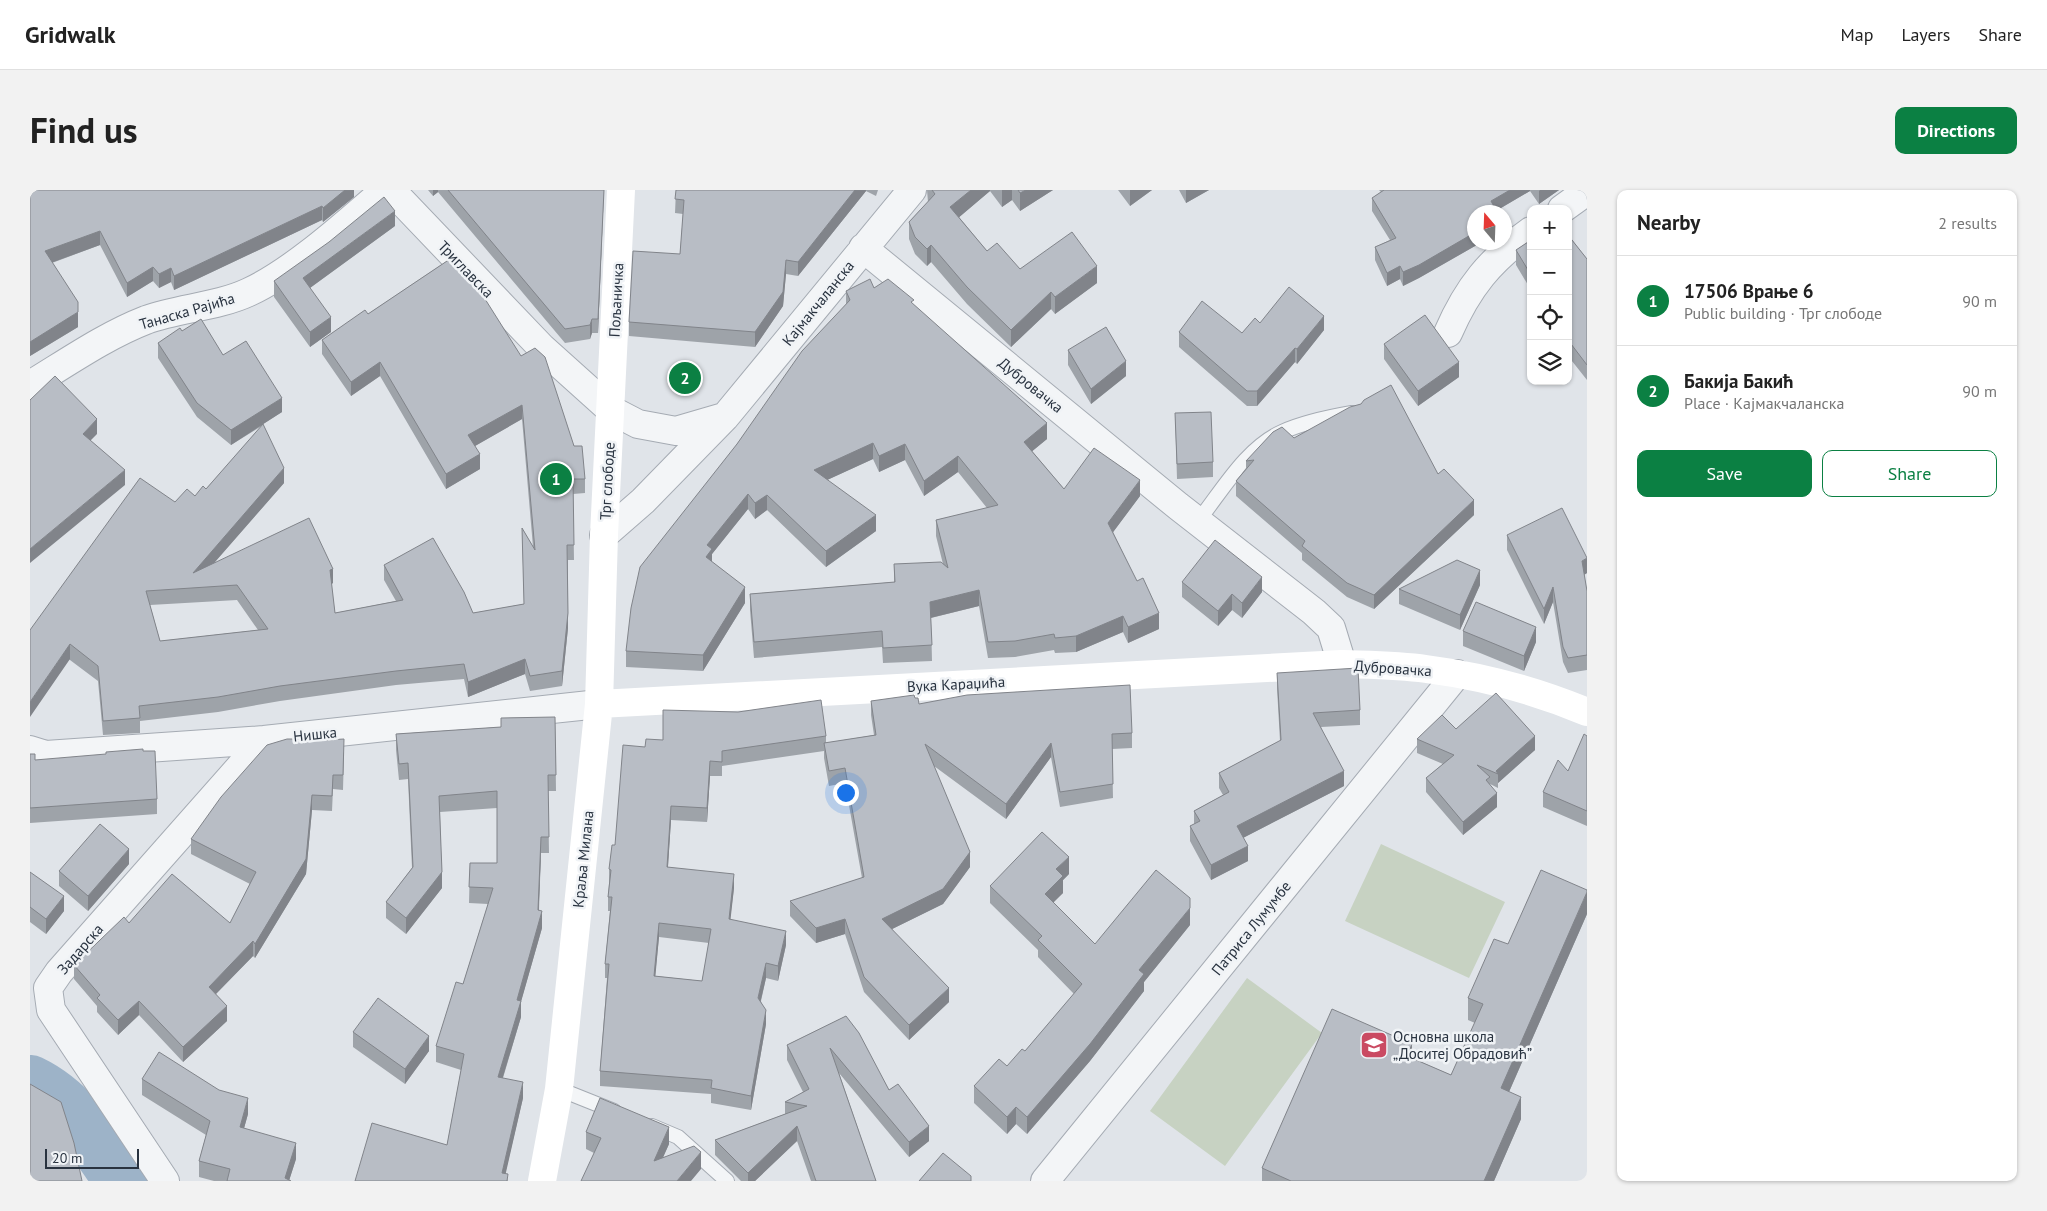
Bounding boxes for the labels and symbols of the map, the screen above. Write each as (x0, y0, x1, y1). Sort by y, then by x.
north arrow (1467, 205, 1512, 250)
street label: Триглавска (434, 236, 498, 302)
street label: Кајмакчаланска (778, 257, 858, 349)
street label: Пољаничка (605, 262, 627, 338)
street label: Танаска Рајића (137, 288, 237, 334)
street label: Дубровачка (995, 353, 1067, 417)
pin: 2 (669, 359, 701, 397)
street label: Трг слободе (595, 442, 619, 520)
pin: 1 (540, 460, 572, 498)
street label: Дубровачка (1354, 656, 1432, 680)
street label: Вука Караџића (906, 672, 1006, 696)
street label: Нишка (292, 722, 338, 746)
your location (833, 780, 859, 806)
street label: Краља Милана (568, 809, 598, 909)
street label: Патриса Лумумбе (1207, 877, 1295, 979)
street label: Задарска (53, 920, 107, 978)
place label: Основна школа „Доситеј Обрадовић” (1393, 1027, 1532, 1063)
school or university icon: Основна школа „Доситеј Обрадовић” (1359, 1030, 1389, 1060)
scale bar (45, 1146, 139, 1169)

